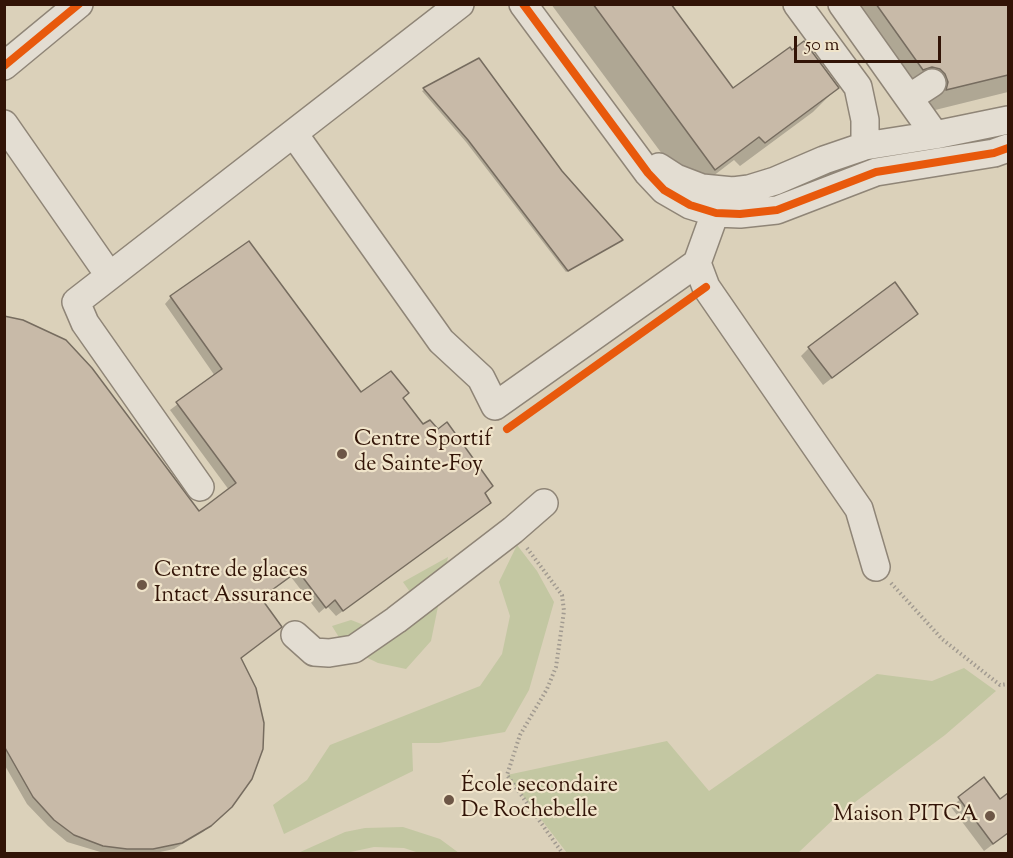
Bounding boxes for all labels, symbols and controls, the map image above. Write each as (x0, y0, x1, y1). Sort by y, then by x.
scale bar (797, 24, 944, 62)
text: 50 m (805, 33, 839, 59)
place label: Centre Sportif de Sainte-Foy (354, 428, 492, 480)
marker: Centre Sportif de Sainte-Foy (335, 447, 349, 461)
place label: Centre de glaces Intact Assurance (154, 559, 313, 610)
marker: Centre de glaces Intact Assurance (135, 578, 149, 592)
place label: École secondaire De Rochebelle (461, 774, 618, 825)
marker: École secondaire De Rochebelle (442, 793, 456, 807)
place label: Maison PITCA (833, 803, 978, 829)
marker: Maison PITCA (983, 809, 997, 823)

